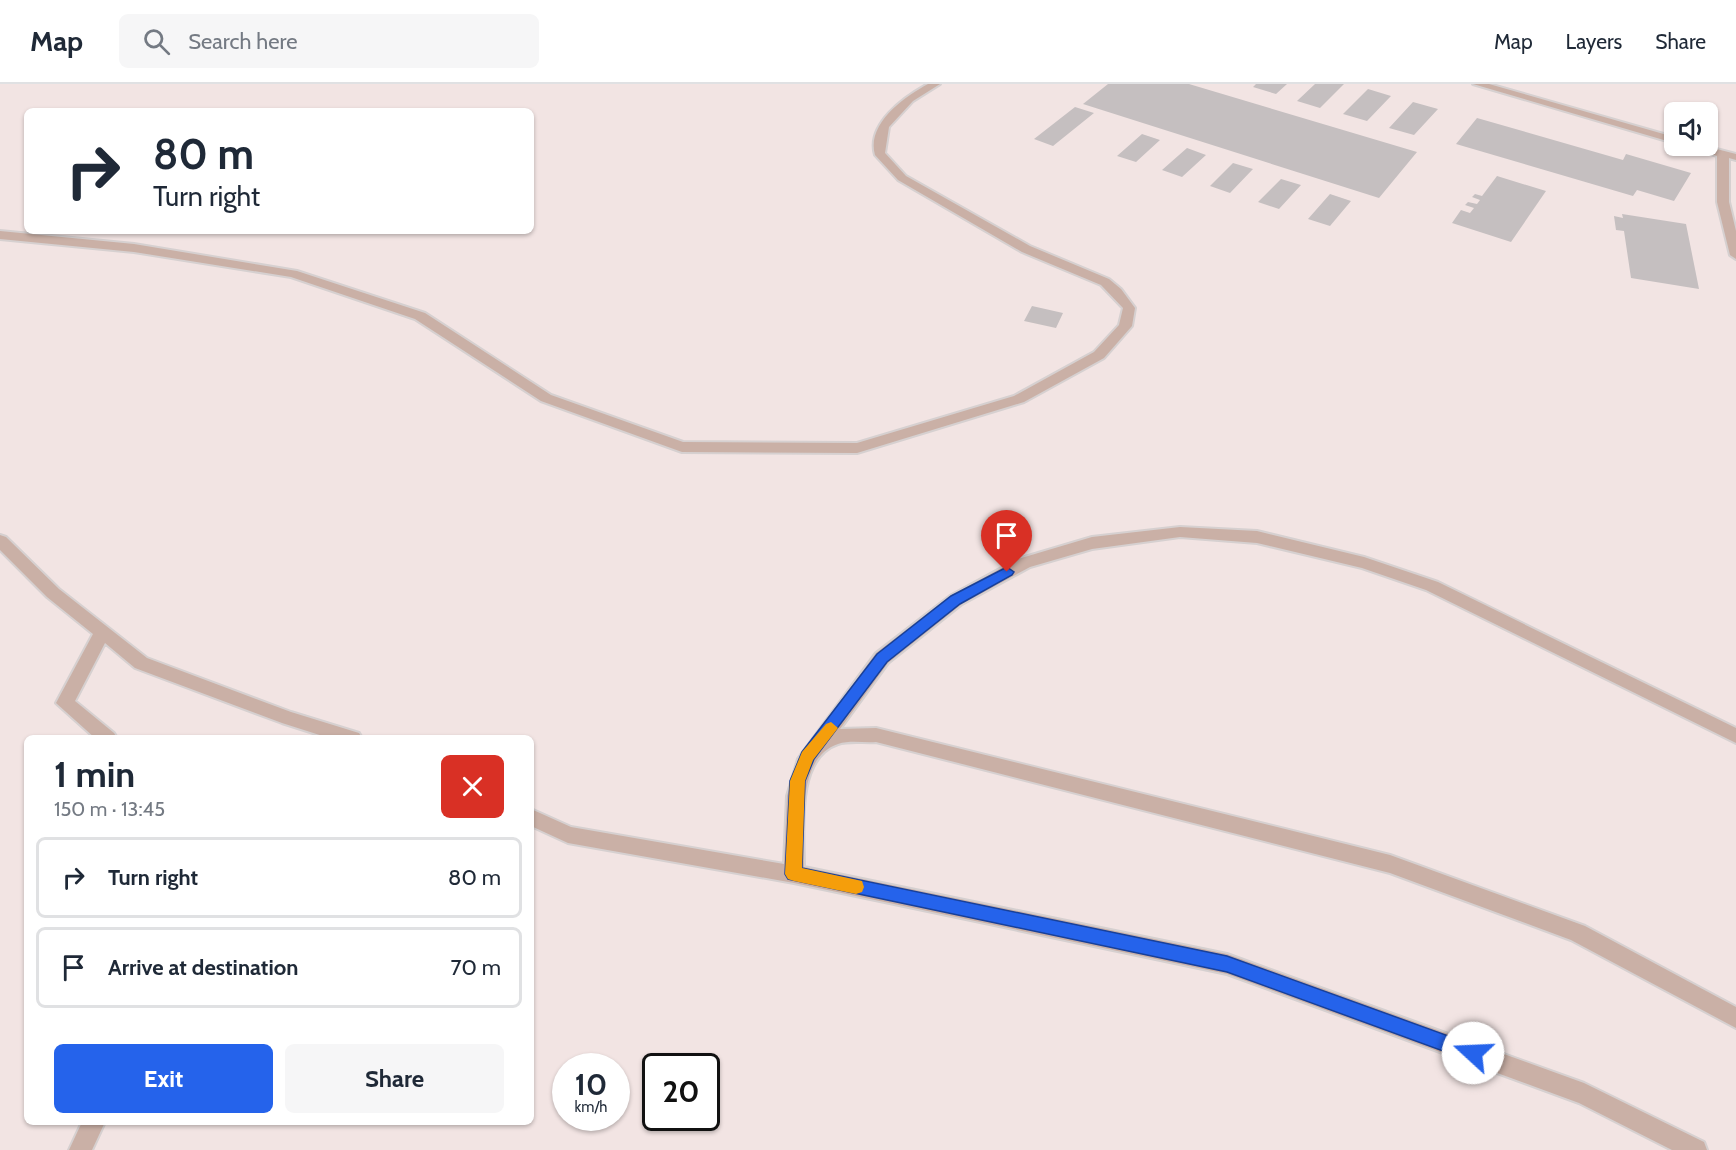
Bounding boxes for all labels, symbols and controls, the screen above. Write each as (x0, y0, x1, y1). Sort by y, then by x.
search box (119, 14, 539, 68)
text: Map (30, 24, 83, 58)
icon: search (140, 25, 173, 58)
text: Search here (188, 28, 297, 55)
text: Map (1494, 29, 1533, 54)
text: Layers (1566, 29, 1622, 54)
text: Share (1655, 29, 1706, 54)
map controls (1664, 102, 1718, 156)
button: sound (1664, 102, 1718, 156)
text: 80 m (153, 128, 254, 180)
icon: right (54, 132, 132, 210)
text: Turn right (153, 180, 260, 213)
pin (981, 510, 1032, 572)
icon: arrive (990, 519, 1023, 552)
text: 1 min (54, 752, 135, 796)
button: close (441, 755, 504, 818)
text: 150 m · 13:45 (54, 797, 165, 821)
icon: right (57, 861, 90, 894)
text: Turn right (108, 864, 198, 891)
text: 80 m (448, 864, 501, 891)
icon: arrive (57, 951, 90, 984)
text: Arrive at destination (108, 954, 298, 981)
text: 70 m (451, 954, 501, 981)
position arrow (1441, 1021, 1505, 1085)
button: Exit (54, 1044, 273, 1113)
button: Share (285, 1044, 504, 1113)
speed limit sign: 20 (642, 1053, 720, 1131)
text: 10 (575, 1066, 607, 1103)
text: km/h (575, 1098, 607, 1116)

